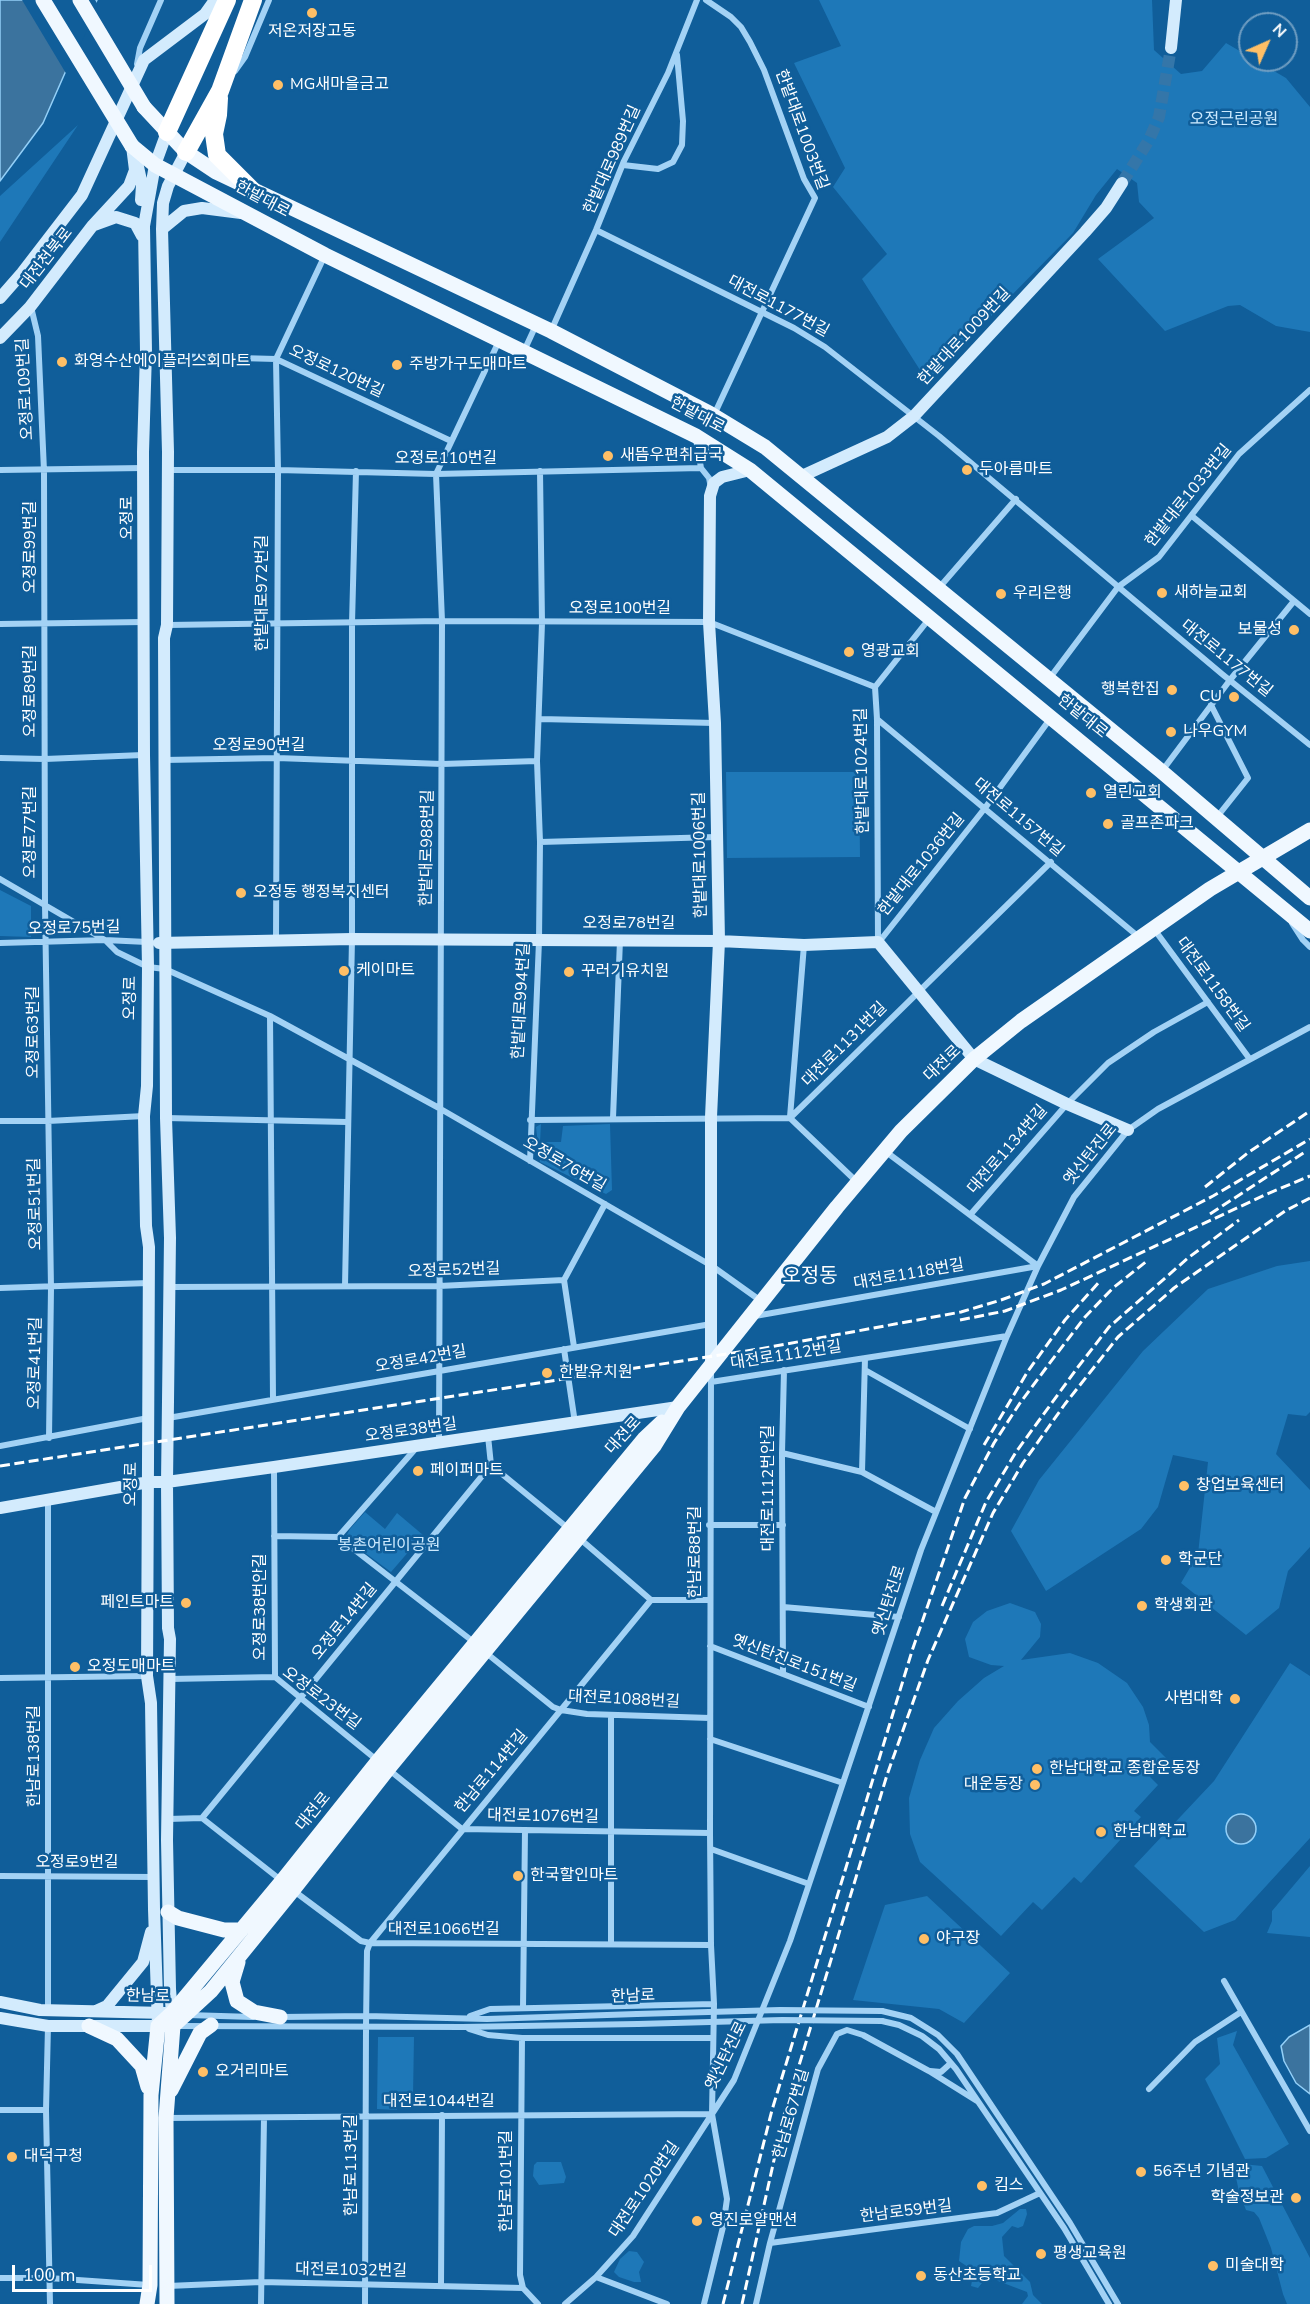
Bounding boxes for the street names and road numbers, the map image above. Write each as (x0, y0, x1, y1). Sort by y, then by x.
street label: 한밭대로1003번길 (770, 67, 832, 193)
street label: 한밭대로989번길 (580, 103, 646, 217)
street label: 한밭대로 (231, 178, 293, 222)
street label: 대전천북로 (17, 224, 77, 294)
street label: 대전로1177번길 (724, 272, 832, 342)
street label: 한밭대로1009번길 (915, 284, 1015, 390)
street label: 오정로109번길 (14, 337, 38, 441)
street label: 오정로120번길 (286, 342, 386, 402)
street label: 한밭대로 (666, 394, 728, 438)
street label: 한밭대로1033번길 (1142, 441, 1236, 551)
street label: 오정로110번길 (395, 449, 497, 469)
street label: 오정로 (118, 496, 138, 540)
street label: 오정로99번길 (21, 501, 41, 593)
street label: 한밭대로972번길 (253, 534, 273, 652)
street label: 오정로100번길 (569, 599, 671, 619)
street label: 대전로1177번길 (1176, 616, 1276, 702)
street label: 오정로89번길 (21, 645, 41, 737)
street label: 한밭대로 (1053, 691, 1111, 743)
street label: 한밭대로1024번길 (852, 707, 874, 835)
street label: 오정로90번길 (213, 736, 305, 756)
street label: 대전로1157번길 (969, 775, 1067, 861)
street label: 오정로77번길 (21, 786, 41, 878)
street label: 한밭대로988번길 (417, 789, 439, 907)
street label: 한밭대로1006번길 (690, 791, 712, 919)
street label: 한밭대로1036번길 (875, 810, 969, 920)
street label: 오정로78번길 (583, 914, 675, 934)
street label: 오정로75번길 (27, 919, 121, 939)
street label: 대전로1158번길 (1171, 934, 1253, 1036)
street label: 한밭대로994번길 (509, 942, 535, 1060)
street label: 오정로 (121, 976, 141, 1020)
street label: 오정로63번길 (24, 986, 44, 1078)
street label: 대전로1131번길 (799, 999, 891, 1091)
street label: 대전로 (920, 1042, 966, 1086)
street label: 대전로1134번길 (964, 1101, 1052, 1199)
street label: 옛신탄진로 (1060, 1120, 1122, 1190)
street label: 오정로76번길 (519, 1133, 609, 1197)
street label: 오정로51번길 (26, 1157, 46, 1251)
street label: 대전로1118번길 (852, 1256, 966, 1294)
street label: 오정로52번길 (407, 1260, 501, 1282)
street label: 오정로41번길 (26, 1316, 46, 1410)
street label: 대전로1112번길 (729, 1338, 843, 1374)
street label: 오정로42번길 (374, 1342, 468, 1378)
street label: 대전로 (602, 1413, 646, 1459)
street label: 오정로38번길 (364, 1415, 458, 1447)
street label: 대전로1112번안길 (759, 1425, 779, 1551)
street label: 오정로 (122, 1462, 142, 1506)
street label: 한남로88번길 (686, 1506, 706, 1598)
street label: 오정로38번안길 (251, 1553, 271, 1661)
street label: 옛신탄진로 (869, 1563, 911, 1639)
street label: 오정로14번길 (308, 1580, 382, 1664)
street label: 옛신탄진로151번길 (729, 1631, 859, 1697)
street label: 오정로23번길 (278, 1663, 364, 1735)
street label: 대전로1088번길 (568, 1687, 680, 1713)
street label: 한남로138번길 (25, 1705, 45, 1807)
street label: 한남로114번길 (452, 1727, 532, 1817)
street label: 대전로 (293, 1789, 335, 1835)
street label: 대전로1076번길 (487, 1806, 599, 1828)
street label: 오정로9번길 (35, 1853, 119, 1873)
street label: 대전로1066번길 (388, 1920, 500, 1940)
street label: 한남로 (126, 1987, 170, 2007)
street label: 한남로 (611, 1987, 655, 2007)
street label: 옛신탄진로 (702, 2019, 752, 2093)
street label: 한남로67번길 (770, 2067, 814, 2161)
street label: 대전로1044번길 (383, 2092, 495, 2112)
street label: 한남로113번길 (342, 2114, 362, 2216)
street label: 한남로101번길 (497, 2130, 517, 2232)
street label: 대전로1020번길 (606, 2138, 684, 2242)
street label: 한남로59번길 (859, 2197, 953, 2227)
street label: 대전로1032번길 (295, 2260, 407, 2282)

